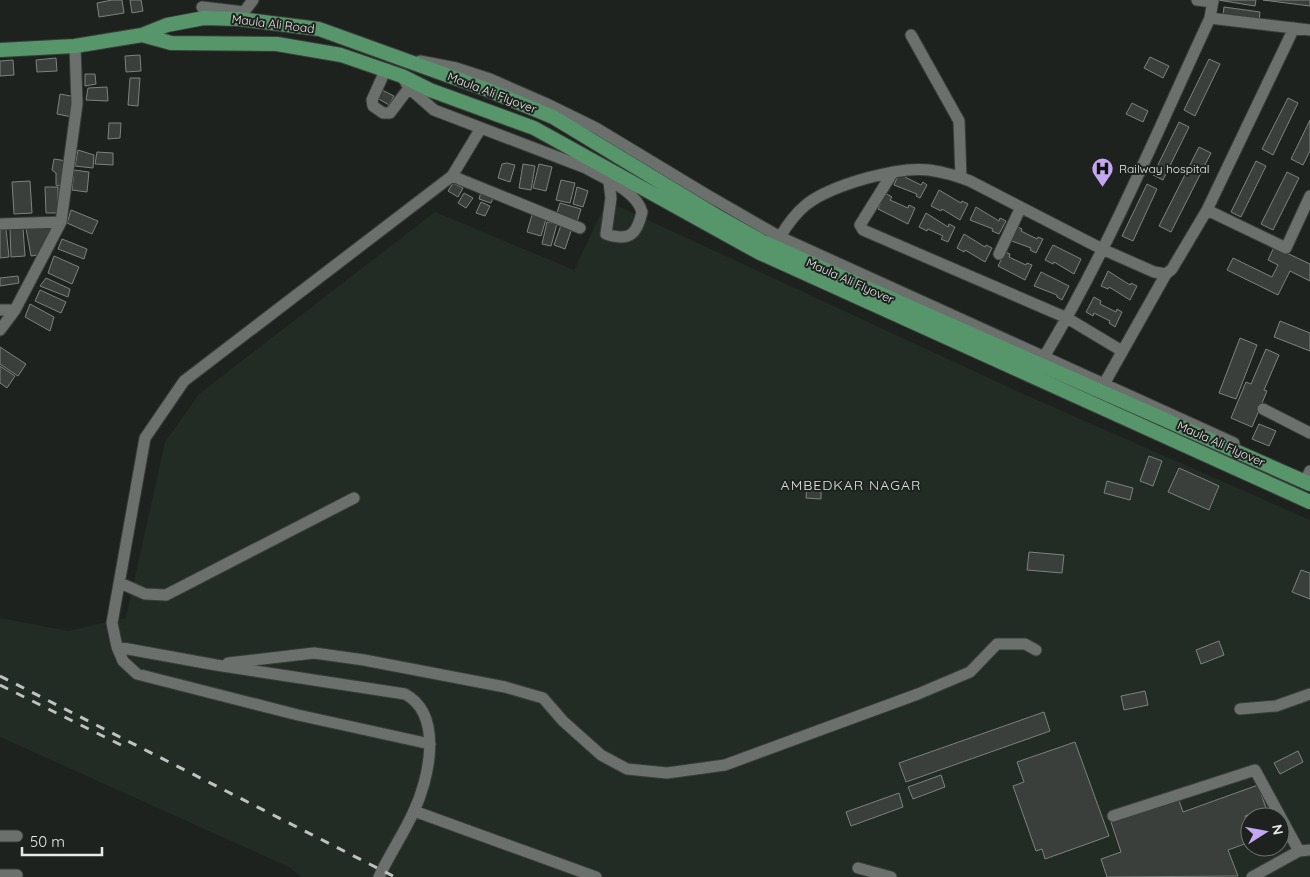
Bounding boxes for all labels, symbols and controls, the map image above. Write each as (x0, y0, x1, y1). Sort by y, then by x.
street label: Maula Ali Road (231, 11, 315, 36)
street label: Maula Ali Flyover (445, 69, 539, 117)
hospital icon: Railway hospital (1091, 157, 1115, 188)
place label: Railway hospital (1119, 161, 1210, 176)
street label: Maula Ali Flyover (804, 254, 897, 307)
street label: Maula Ali Flyover (1175, 417, 1268, 470)
district label: AMBEDKAR NAGAR (781, 476, 921, 494)
north arrow (1240, 807, 1290, 857)
text: N (1268, 823, 1288, 836)
scale bar (22, 824, 102, 856)
text: 50 m (30, 832, 65, 851)

